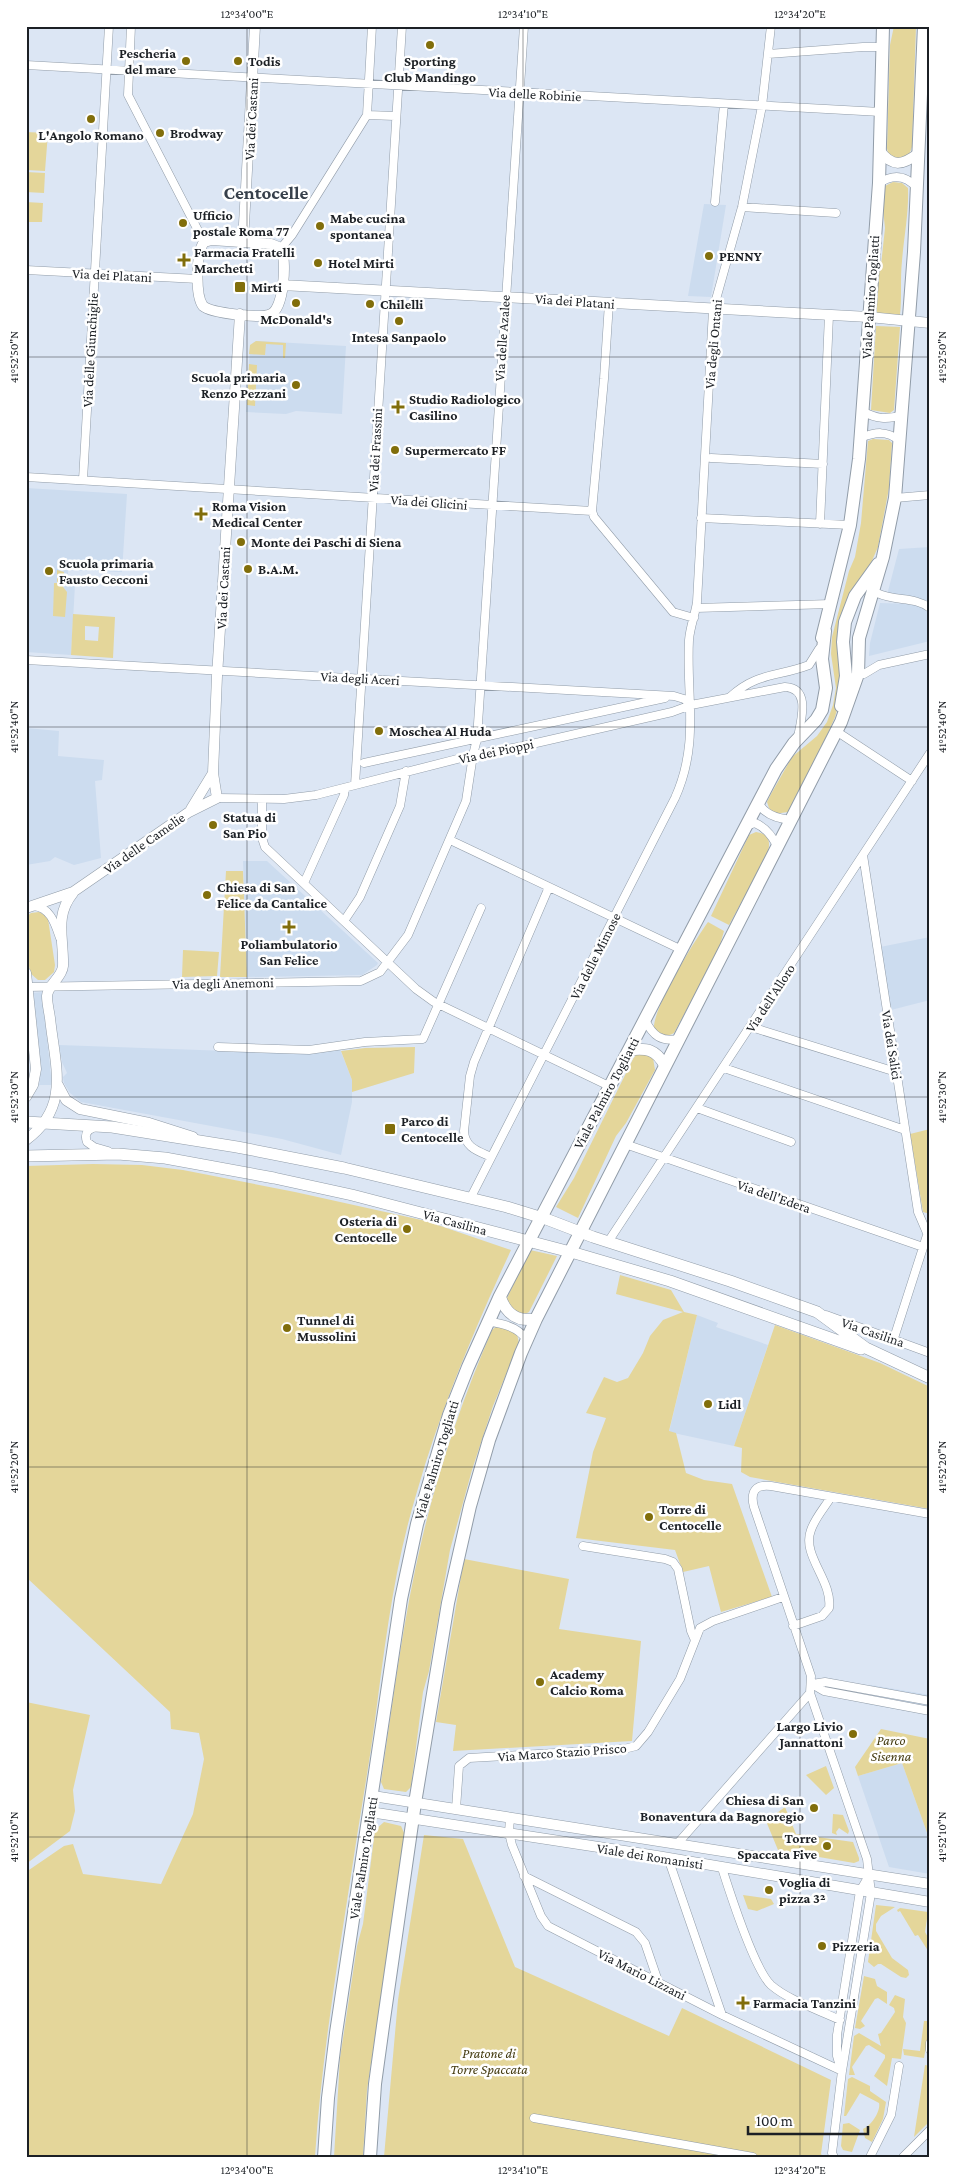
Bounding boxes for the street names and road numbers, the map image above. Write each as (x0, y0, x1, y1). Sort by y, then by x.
street label: Via dei Castani (241, 77, 261, 161)
street label: Via delle Robinie (488, 84, 582, 104)
street label: Viale Palmiro Togliatti (858, 234, 882, 359)
street label: Via dei Platani (72, 265, 153, 285)
street label: Via dei Platani (535, 290, 616, 312)
street label: Via delle Giunchiglie (79, 292, 101, 408)
street label: Via delle Azalee (491, 294, 513, 382)
street label: Via degli Ontani (701, 298, 725, 389)
street label: Via dei Frassini (365, 407, 385, 492)
street label: Via dei Glicini (390, 491, 468, 513)
street label: Via dei Castani (213, 546, 233, 630)
street label: Via degli Aceri (320, 668, 400, 688)
street label: Via dei Pioppi (457, 735, 535, 767)
street label: Via delle Camelie (100, 809, 188, 877)
street label: Via delle Mimose (566, 910, 624, 1002)
street label: Via dell'Alloro (742, 961, 798, 1035)
street label: Via degli Anemoni (172, 974, 274, 992)
street label: Via dei Salici (879, 1009, 905, 1081)
street label: Viale Palmiro Togliatti (570, 1034, 642, 1152)
street label: Via dell'Edera (735, 1176, 813, 1216)
street label: Via Casilina (421, 1206, 489, 1238)
street label: Via Casilina (839, 1314, 907, 1350)
street label: Viale Palmiro Togliatti (410, 1398, 462, 1522)
street label: Via Marco Stazio Prisco (497, 1740, 627, 1764)
street label: Viale Palmiro Togliatti (345, 1795, 381, 1921)
street label: Viale dei Romanisti (596, 1840, 705, 1872)
street label: Via Mario Lizzani (595, 1945, 689, 2003)

